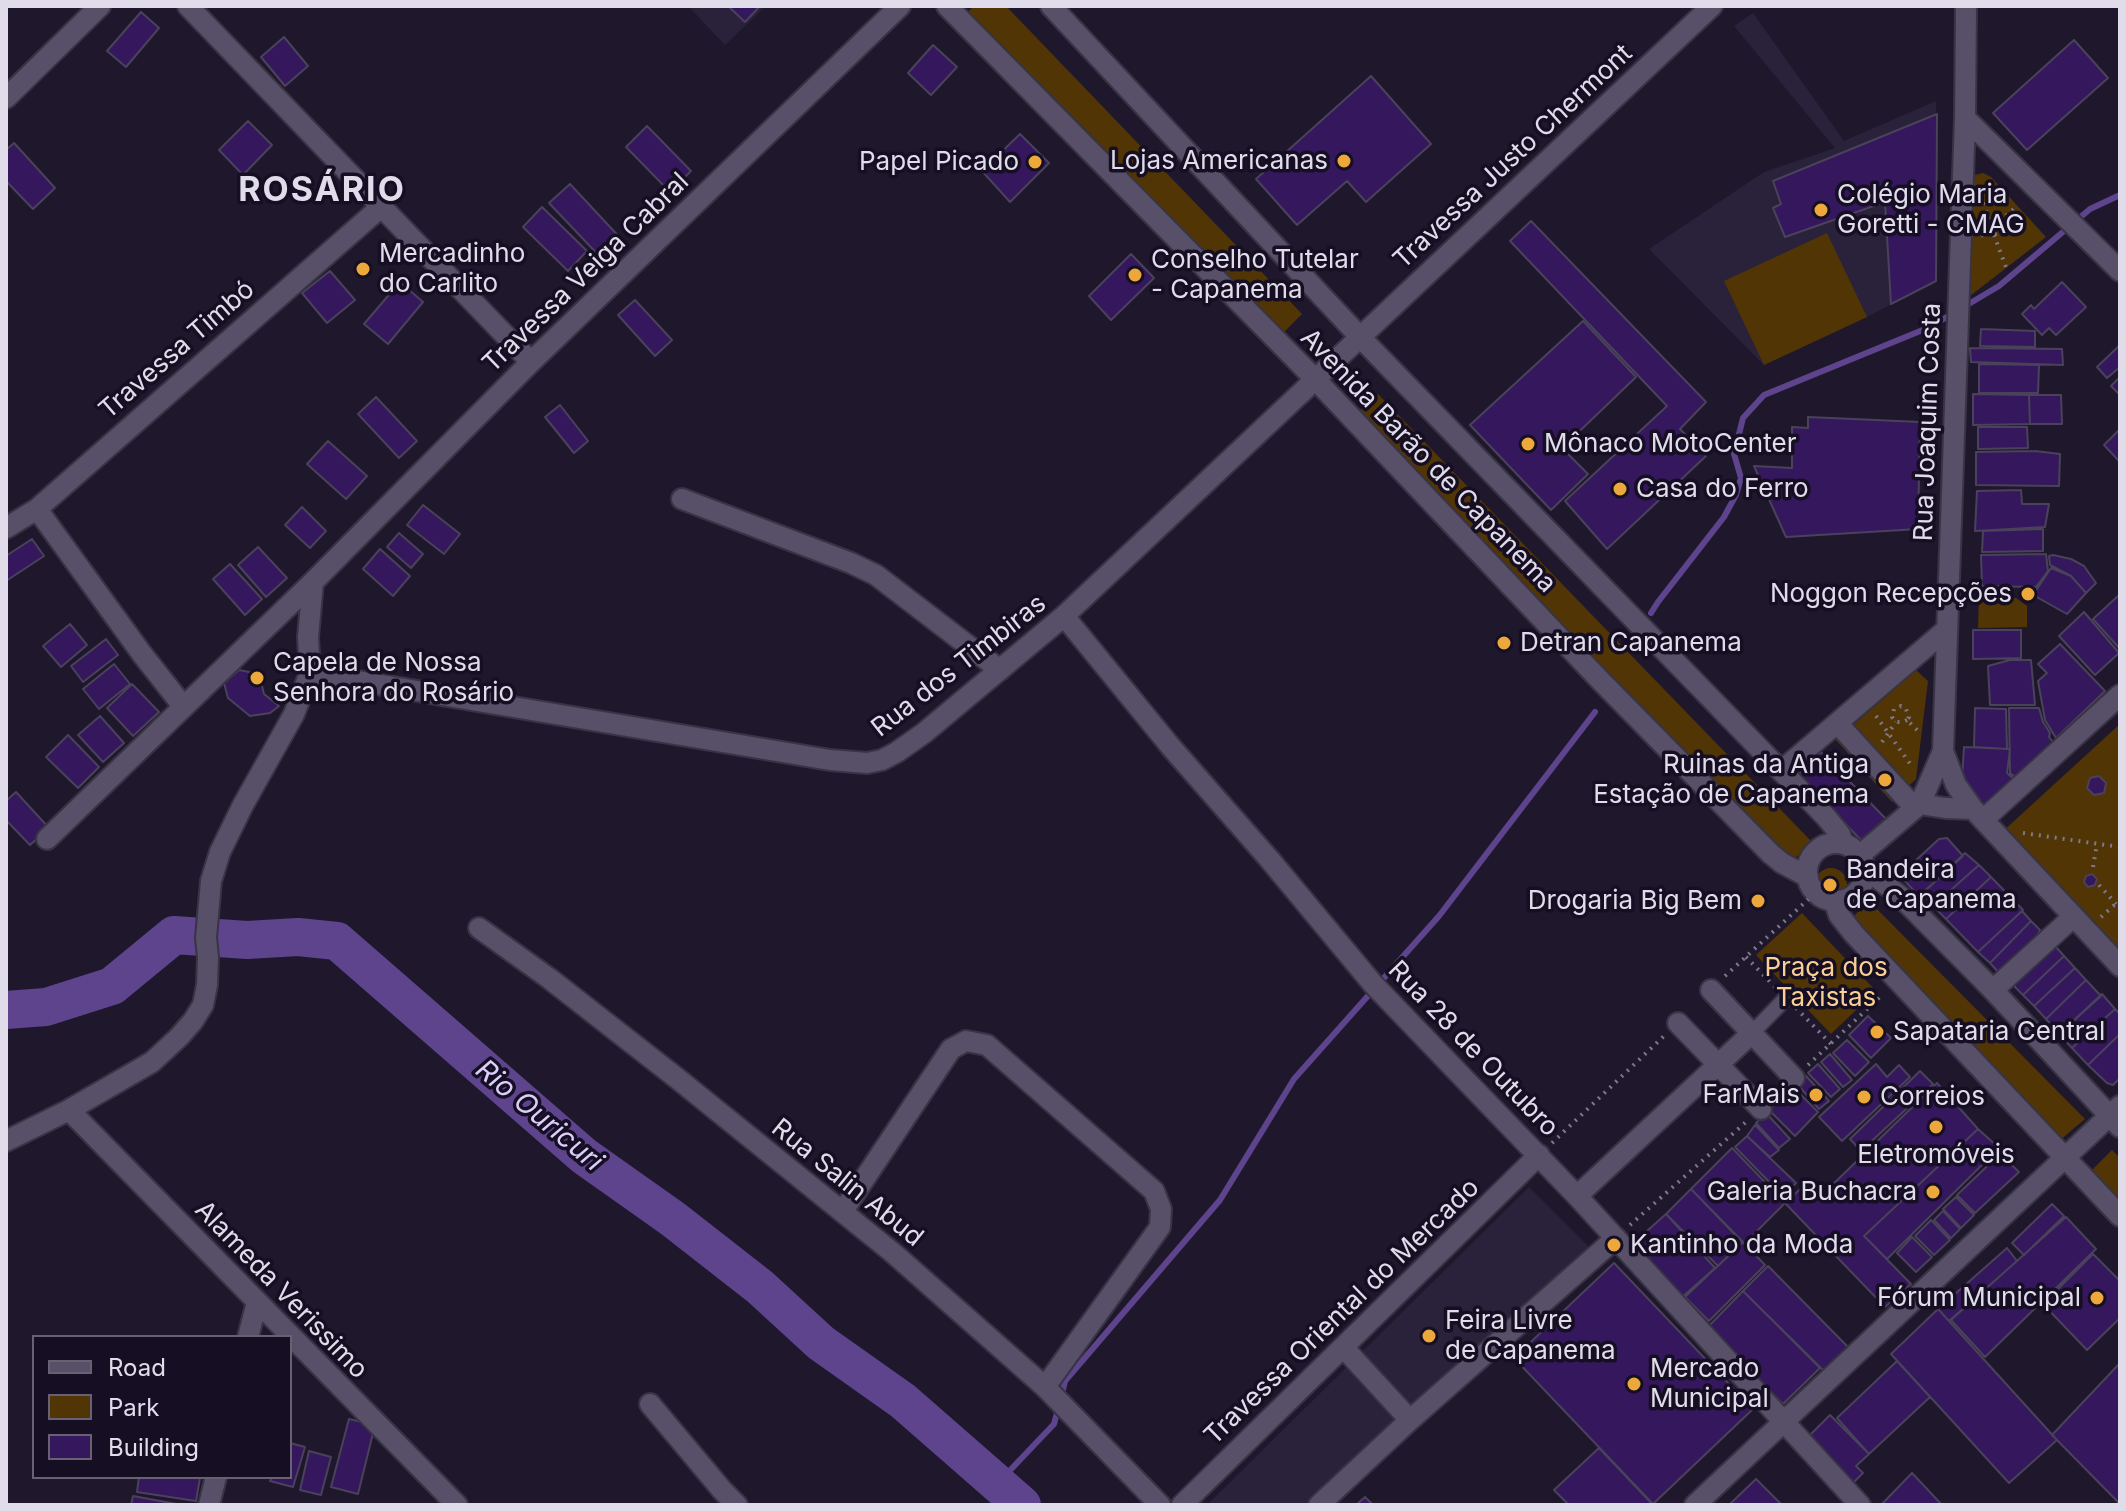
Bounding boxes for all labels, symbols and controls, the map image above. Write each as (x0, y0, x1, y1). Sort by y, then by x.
street label: Travessa Justo Chermont (1387, 38, 1639, 276)
place label: Lojas Americanas (1110, 145, 1328, 177)
place label: Papel Picado (859, 146, 1019, 178)
marker: Lojas Americanas (1335, 152, 1353, 170)
marker: Papel Picado (1026, 153, 1044, 171)
street label: Travessa Veiga Cabral (477, 167, 695, 379)
district label: ROSÁRIO (238, 171, 406, 211)
place label: Colégio Maria Goretti - CMAG (1837, 179, 2025, 240)
marker: Colégio Maria Goretti - CMAG (1812, 201, 1830, 219)
place label: Mercadinho do Carlito (379, 238, 525, 300)
place label: Conselho Tutelar - Capanema (1151, 244, 1359, 306)
marker: Mercadinho do Carlito (354, 260, 372, 278)
marker: Conselho Tutelar - Capanema (1126, 266, 1144, 284)
street label: Travessa Timbó (93, 274, 261, 426)
street label: Rua Joaquim Costa (1908, 302, 1948, 542)
street label: Avenida Barão de Capanema (1294, 323, 1562, 599)
place label: Mônaco MotoCenter (1544, 428, 1796, 460)
marker: Mônaco MotoCenter (1519, 435, 1537, 453)
place label: Casa do Ferro (1636, 473, 1809, 505)
marker: Casa do Ferro (1611, 480, 1629, 498)
place label: Noggon Recepções (1770, 578, 2012, 610)
marker: Noggon Recepções (2019, 585, 2037, 603)
street label: Rua dos Timbiras (866, 588, 1052, 744)
place label: Detran Capanema (1520, 627, 1742, 659)
marker: Detran Capanema (1495, 634, 1513, 652)
place label: Capela de Nossa Senhora do Rosário (273, 647, 514, 708)
marker: Capela de Nossa Senhora do Rosário (248, 669, 266, 687)
place label: Ruinas da Antiga Estação de Capanema (1593, 749, 1869, 810)
marker: Ruinas da Antiga Estação de Capanema (1876, 771, 1894, 789)
place label: Bandeira de Capanema (1846, 854, 2017, 916)
marker: Bandeira de Capanema (1821, 876, 1839, 894)
place label: Drogaria Big Bem (1528, 885, 1742, 917)
marker: Drogaria Big Bem (1749, 892, 1767, 910)
park label: Praça dos Taxistas (1764, 952, 1888, 1014)
street label: Rua 28 de Outubro (1381, 955, 1565, 1143)
place label: Sapataria Central (1893, 1016, 2105, 1048)
marker: Sapataria Central (1868, 1023, 1886, 1041)
water label: Rio Ouricuri (469, 1053, 609, 1179)
place label: FarMais (1702, 1079, 1800, 1111)
place label: Correios (1880, 1081, 1985, 1113)
marker: FarMais (1807, 1086, 1825, 1104)
marker: Correios (1855, 1088, 1873, 1106)
street label: Rua Salin Abud (765, 1112, 929, 1254)
marker: Eletromóveis (1927, 1118, 1945, 1136)
place label: Eletromóveis (1857, 1139, 2015, 1171)
street label: Travessa Oriental do Mercado (1198, 1172, 1486, 1452)
place label: Galeria Buchacra (1707, 1176, 1917, 1208)
marker: Galeria Buchacra (1924, 1183, 1942, 1201)
street label: Alameda Verissimo (188, 1195, 374, 1385)
place label: Kantinho da Moda (1630, 1229, 1853, 1261)
marker: Kantinho da Moda (1605, 1236, 1623, 1254)
place label: Fórum Municipal (1877, 1282, 2081, 1314)
marker: Fórum Municipal (2088, 1289, 2106, 1307)
place label: Feira Livre de Capanema (1445, 1305, 1616, 1366)
marker: Feira Livre de Capanema (1420, 1327, 1438, 1345)
legend (32, 1335, 292, 1479)
text: Road (108, 1353, 166, 1382)
place label: Mercado Municipal (1650, 1353, 1769, 1414)
marker: Mercado Municipal (1625, 1375, 1643, 1393)
text: Park (108, 1393, 159, 1422)
text: Building (108, 1433, 199, 1462)

